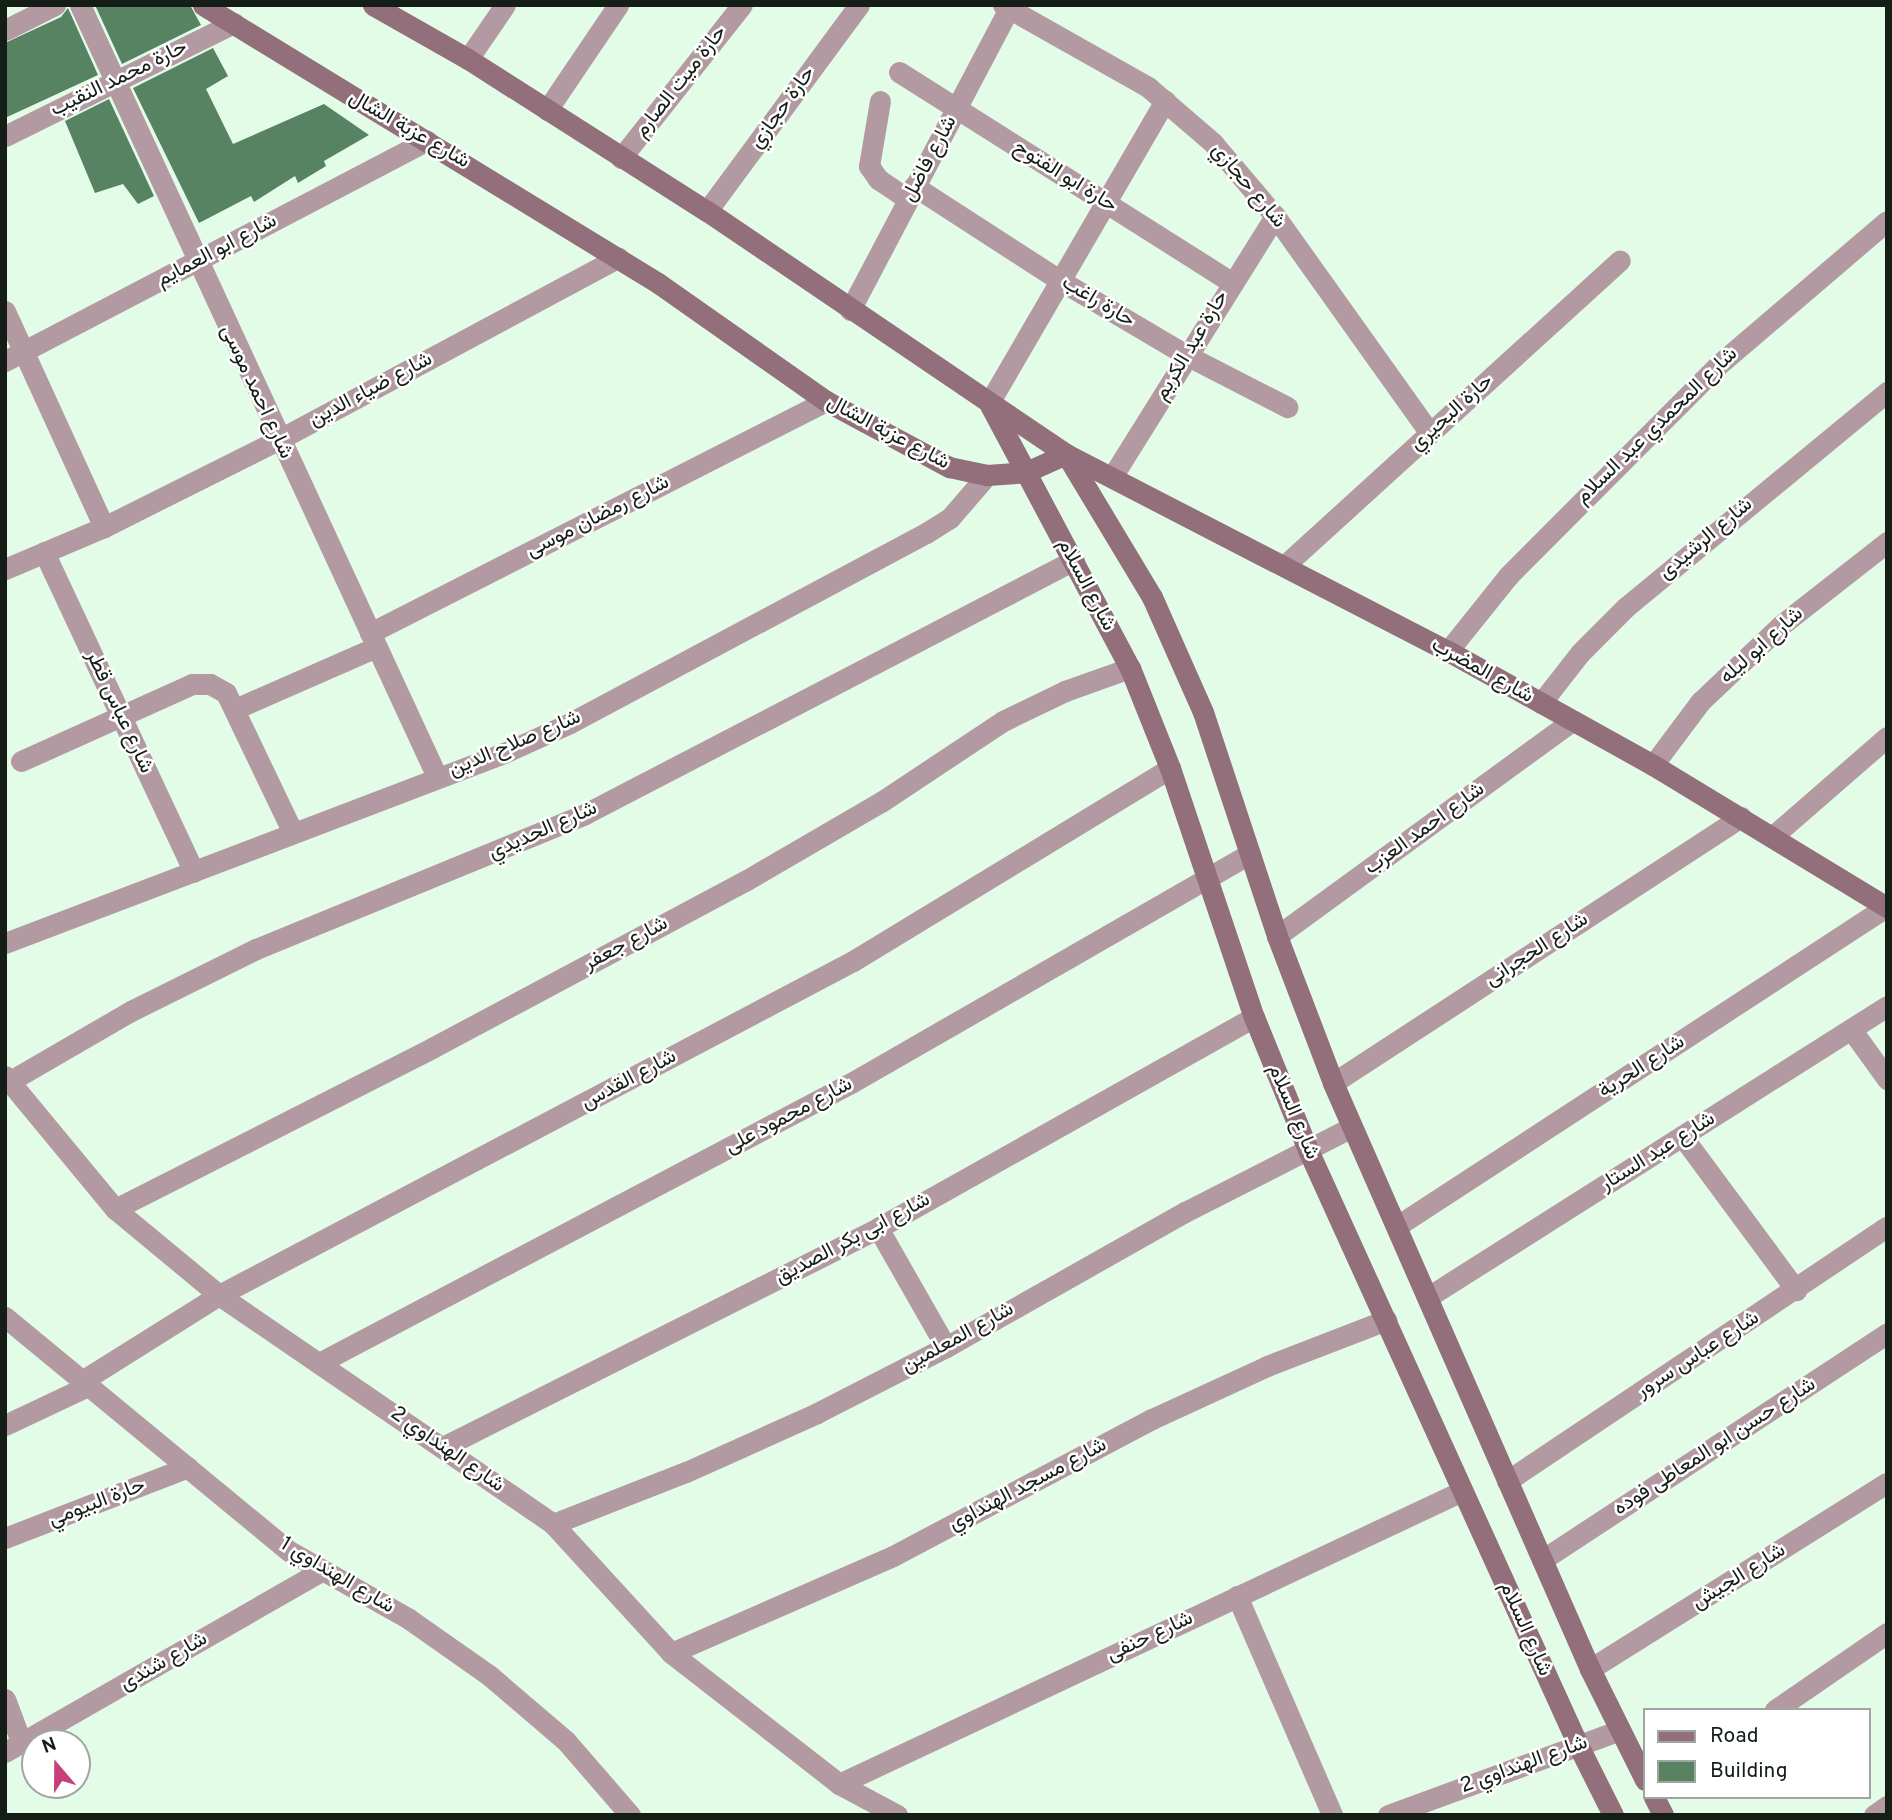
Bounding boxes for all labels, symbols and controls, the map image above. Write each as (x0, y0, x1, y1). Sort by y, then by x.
street label: حارة ميت الصارم (629, 21, 733, 143)
street label: حارة محمد النقيب (46, 35, 192, 123)
street label: حارة حجازي (745, 62, 821, 154)
street label: شارع عزبة الشال (344, 85, 474, 175)
street label: شارع فاضل (897, 112, 963, 206)
street label: حارة ابو الفتوح (1009, 135, 1121, 219)
street label: شارع حجازي (1205, 138, 1291, 234)
street label: شارع ابو العمايم (152, 209, 282, 293)
street label: حارة راغب (1057, 270, 1139, 334)
street label: حارة عبد الكريم (1149, 286, 1235, 406)
street label: شارع احمد موسى (214, 321, 298, 463)
street label: شارع المحمدي عبد السلام (1571, 342, 1743, 510)
street label: شارع ضياء الدين (305, 347, 437, 433)
street label: حارة البحيري (1405, 369, 1499, 457)
street label: شارع عزبة الشال (822, 390, 954, 476)
street label: شارع رمضان موسى (522, 470, 674, 564)
street label: شارع الرشيدى (1654, 492, 1758, 586)
street label: شارع السلام (1051, 535, 1121, 635)
street label: شارع ابو ليله (1715, 602, 1809, 690)
street label: شارع المضرب (1426, 633, 1538, 709)
street label: شارع عباس قطر (80, 647, 158, 777)
street label: شارع صلاح الدين (445, 705, 585, 783)
street label: شارع احمد العزب (1360, 777, 1490, 881)
street label: شارع الحديدي (485, 796, 601, 866)
street label: شارع الحجرانى (1481, 907, 1593, 993)
street label: شارع جعفر (580, 911, 672, 977)
street label: شارع الحرية (1594, 1030, 1690, 1104)
street label: شارع القدس (577, 1044, 681, 1116)
street label: شارع السلام (1262, 1061, 1324, 1163)
street label: شارع محمود على (721, 1072, 857, 1160)
street label: شارع عبد الستار (1596, 1107, 1720, 1197)
street label: شارع ابى بكر الصديق (771, 1188, 935, 1290)
street label: شارع المعلمين (898, 1297, 1018, 1379)
street label: شارع عباس سرور (1632, 1306, 1764, 1404)
street label: شارع حسن ابو المعاطى فوده (1609, 1372, 1821, 1522)
street label: شارع الهنداوي 2 (385, 1401, 509, 1499)
street label: شارع مسجد الهنداوي (945, 1433, 1111, 1537)
street label: حارة البيومي (45, 1473, 149, 1533)
street label: شارع الهنداوي 1 (275, 1532, 399, 1620)
street label: شارع الجيش (1687, 1538, 1791, 1616)
street label: شارع السلام (1493, 1578, 1557, 1680)
street label: شارع حنفى (1103, 1606, 1197, 1668)
street label: شارع شندى (116, 1627, 212, 1697)
legend (1644, 1708, 1871, 1799)
text: Road (1710, 1723, 1759, 1750)
north arrow (21, 1729, 91, 1799)
street label: شارع الهنداوي 2 (1457, 1730, 1591, 1800)
text: N (39, 1733, 60, 1760)
text: Building (1710, 1758, 1788, 1785)

